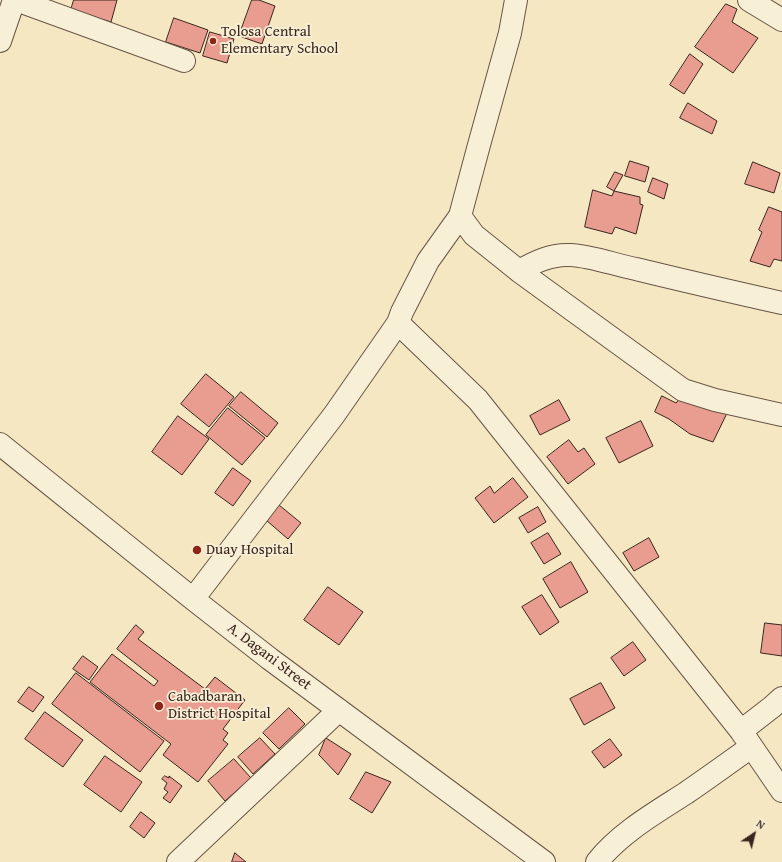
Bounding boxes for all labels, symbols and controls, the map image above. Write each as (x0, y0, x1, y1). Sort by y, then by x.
place label: Tolosa Central Elementary School (221, 23, 339, 58)
marker: Tolosa Central Elementary School (208, 36, 218, 46)
place label: Duay Hospital (206, 541, 294, 559)
marker: Duay Hospital (191, 544, 203, 556)
street label: A. Dagani Street (223, 620, 315, 694)
place label: Cabadbaran District Hospital (168, 688, 271, 723)
marker: Cabadbaran District Hospital (153, 700, 165, 712)
north arrow (734, 814, 774, 854)
text: N (753, 816, 768, 833)

